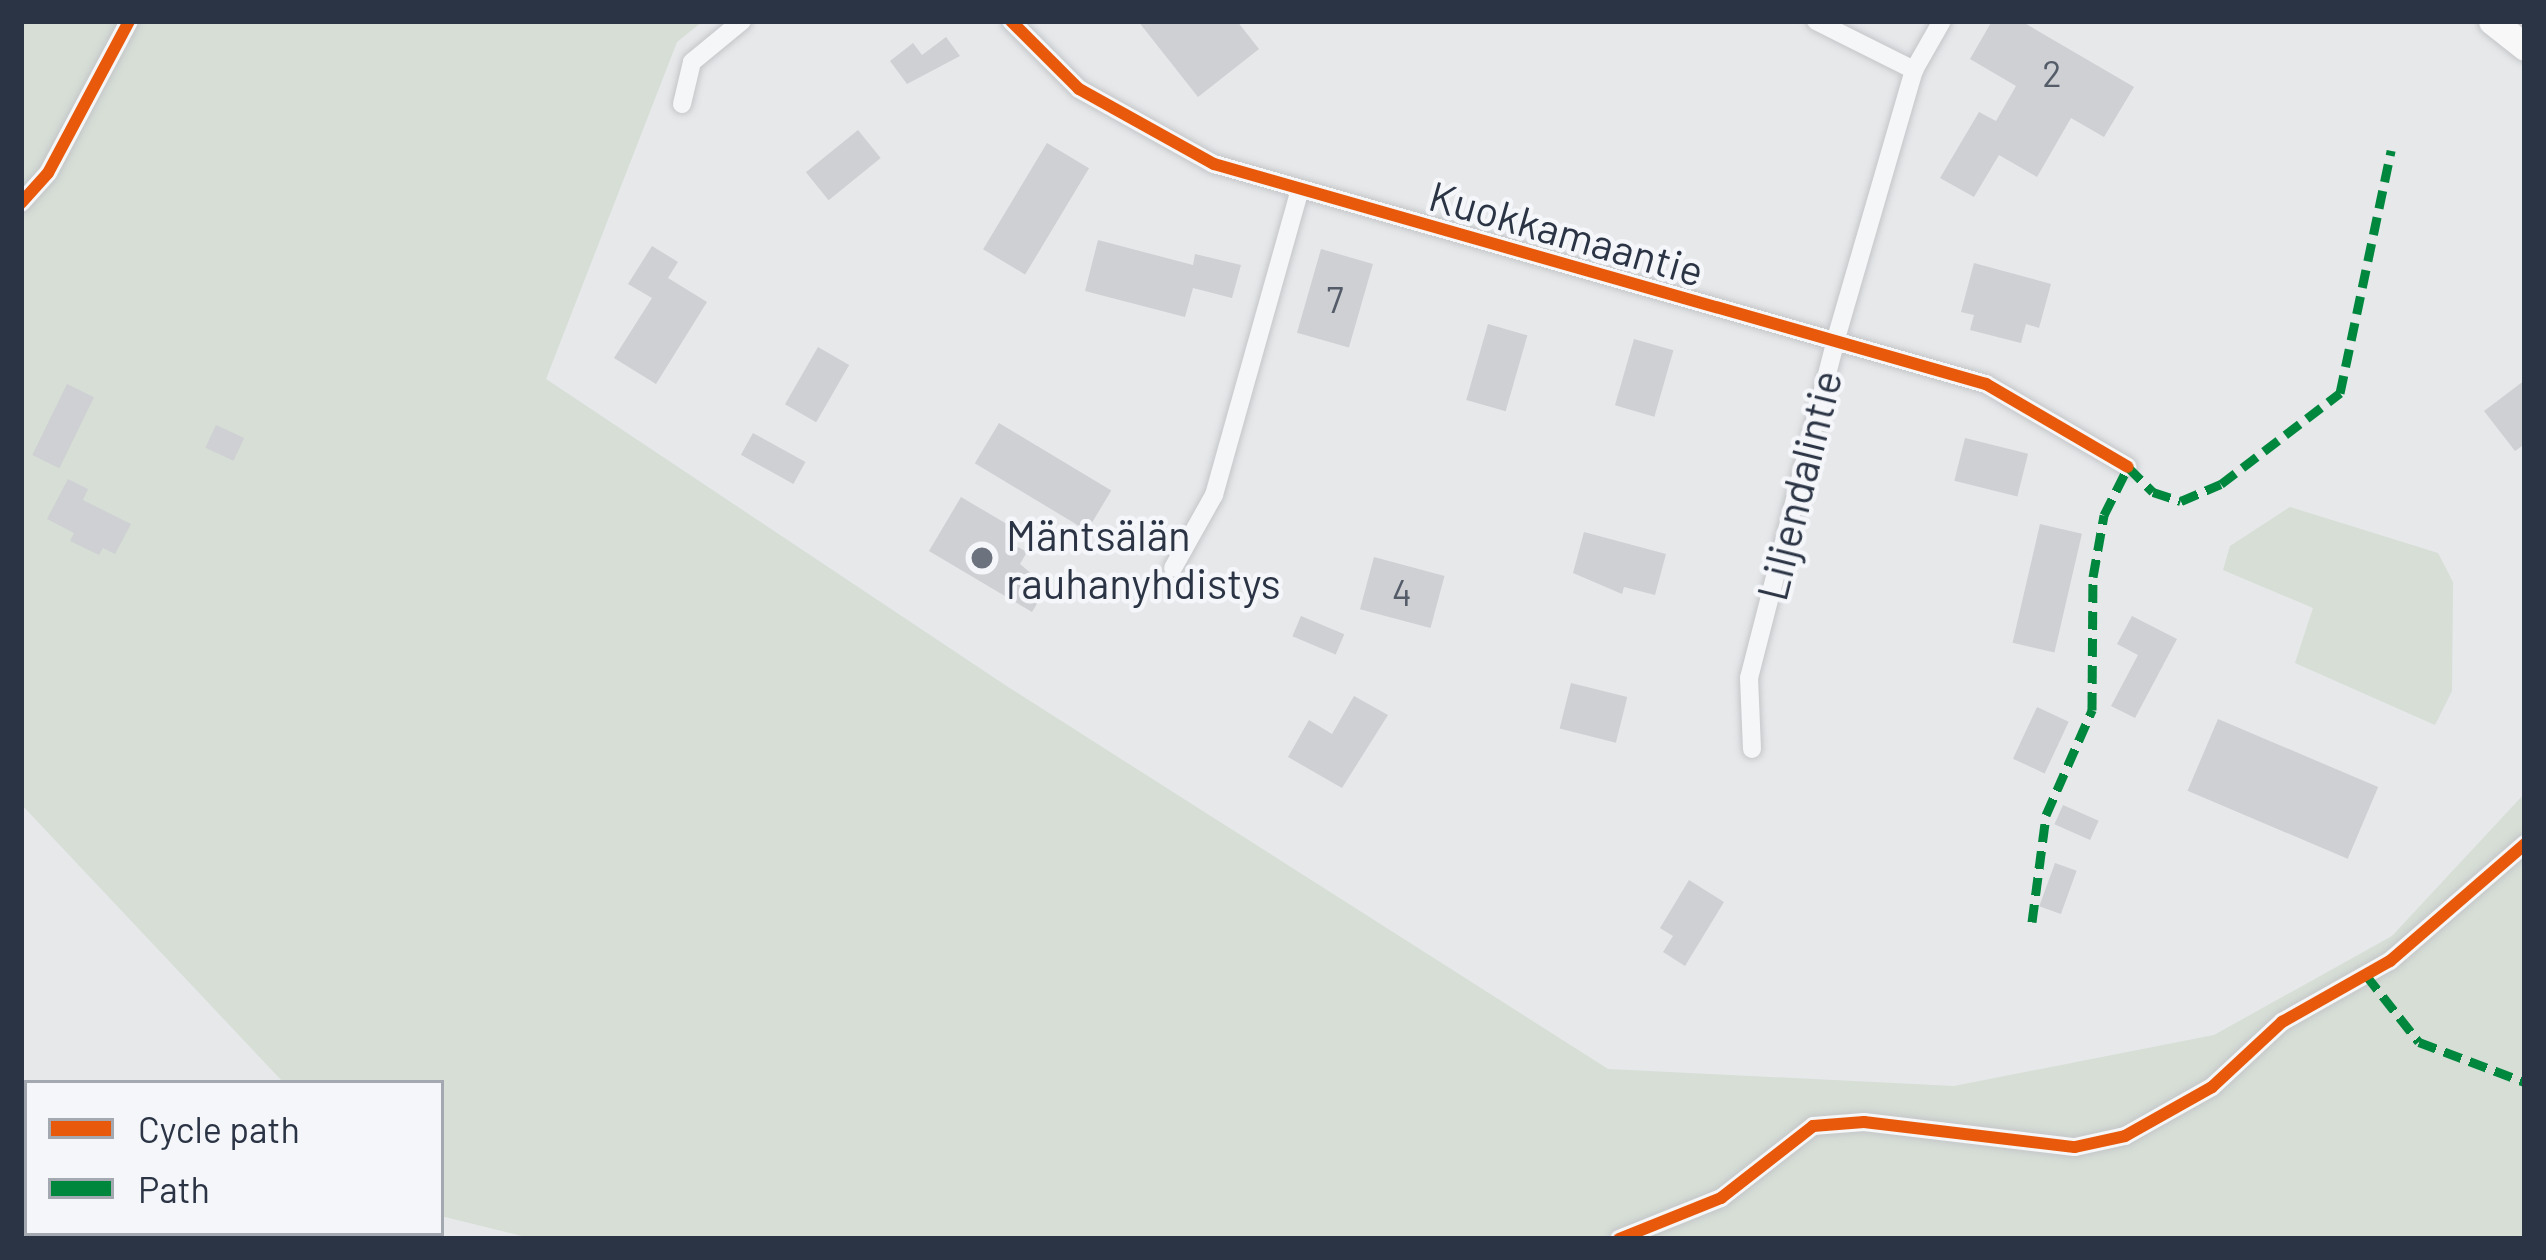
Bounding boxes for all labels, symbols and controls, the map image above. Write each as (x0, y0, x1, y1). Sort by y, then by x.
house number: 2 (2042, 51, 2062, 95)
street label: Kuokkamaantie (1424, 169, 1710, 295)
house number: 7 (1326, 277, 1344, 321)
street label: Liljendalintie (1745, 365, 1851, 605)
place label: Mäntsälän rauhanyhdistys (1006, 509, 1281, 608)
marker: Mäntsälän rauhanyhdistys (969, 545, 995, 571)
house number: 4 (1392, 570, 1412, 614)
legend (24, 1080, 444, 1236)
text: Cycle path (138, 1107, 300, 1150)
text: Path (138, 1167, 210, 1210)

